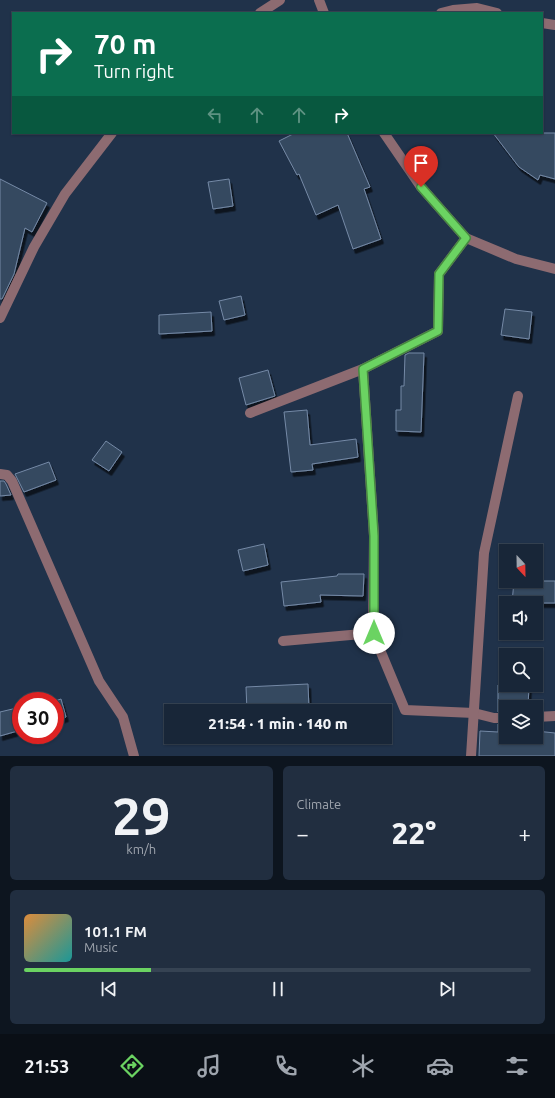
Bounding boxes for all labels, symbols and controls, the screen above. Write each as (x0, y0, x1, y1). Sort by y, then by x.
icon: right (28, 28, 80, 80)
text: 70 m (94, 28, 156, 59)
text: Turn right (94, 61, 174, 81)
icon: left (204, 104, 226, 126)
icon: ahead (246, 104, 268, 126)
icon: ahead (288, 104, 310, 126)
icon: right (330, 104, 352, 126)
pin (404, 146, 438, 187)
icon: arrive (410, 152, 432, 174)
north arrow (499, 544, 543, 588)
map controls (499, 544, 543, 744)
button: sound (499, 596, 543, 640)
position arrow (353, 612, 395, 654)
button: search (499, 648, 543, 692)
speed limit sign: 30 (12, 692, 64, 744)
button: layers (499, 700, 543, 744)
text: 21:54 · 1 min · 140 m (208, 715, 348, 732)
text: 29 (112, 787, 171, 845)
text: Climate (297, 797, 341, 811)
text: 22° (391, 816, 436, 850)
text: − (297, 821, 309, 846)
text: + (519, 821, 531, 846)
text: km/h (126, 842, 156, 856)
text: 101.1 FM (84, 923, 147, 940)
text: Music (84, 940, 118, 954)
icon: previous (98, 978, 120, 1000)
icon: pause (267, 978, 289, 1000)
icon: next (436, 978, 458, 1000)
icon: directions (118, 1052, 146, 1080)
icon: music (195, 1052, 223, 1080)
icon: phone (272, 1052, 300, 1080)
icon: climate (349, 1052, 377, 1080)
icon: car (426, 1052, 454, 1080)
icon: filters (503, 1052, 531, 1080)
text: 21:53 (24, 1056, 69, 1076)

